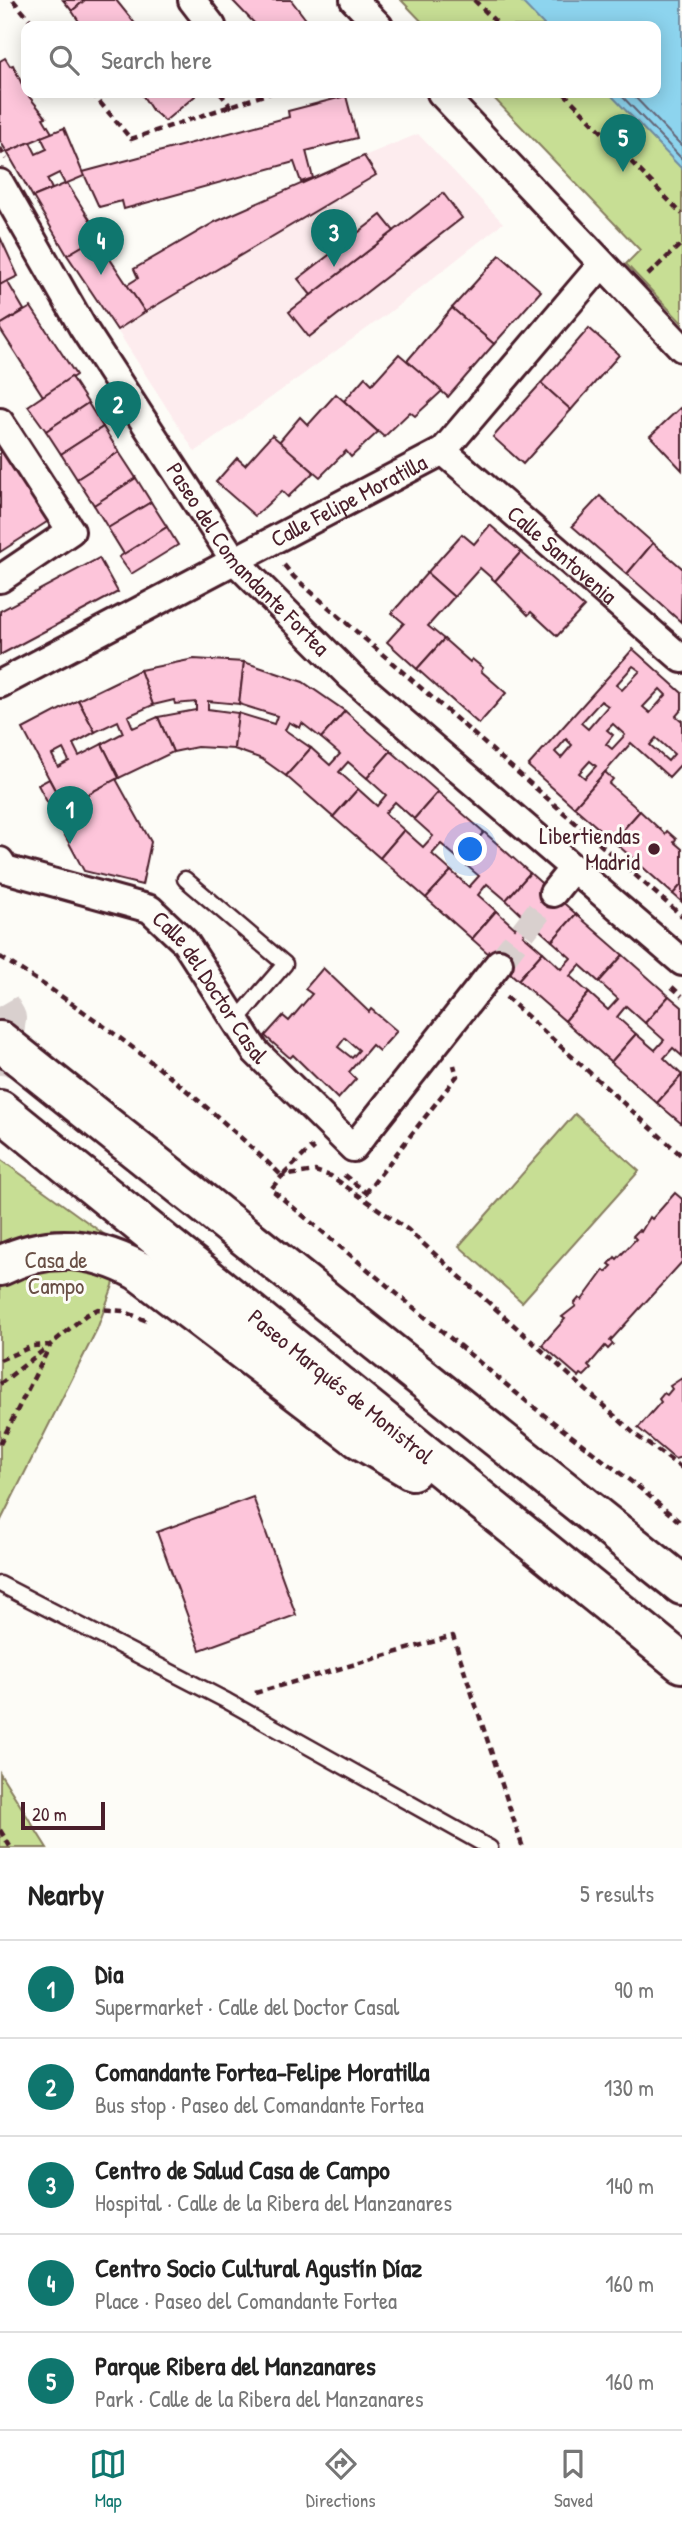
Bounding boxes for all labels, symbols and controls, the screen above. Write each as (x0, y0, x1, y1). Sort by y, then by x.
search box (21, 21, 661, 98)
icon: search (45, 41, 83, 79)
text: Search here (101, 42, 212, 77)
pin: 5 (600, 114, 646, 172)
pin: 3 (311, 209, 357, 267)
pin: 4 (78, 217, 124, 275)
pin: 2 (95, 381, 141, 439)
street label: Calle Felipe Moratilla (265, 446, 432, 554)
street label: Paseo del Comandante Fortea (160, 456, 337, 662)
street label: Calle Santovenia (501, 498, 624, 611)
pin: 1 (47, 786, 93, 844)
place label: Libertiendas Madrid (539, 820, 640, 877)
your location (453, 832, 487, 866)
marker: Libertiendas Madrid (646, 841, 662, 857)
street label: Calle del Doctor Casal (146, 903, 276, 1071)
park label: Casa de Campo (25, 1244, 87, 1301)
street label: Paseo Marqués de Monistrol (242, 1301, 441, 1471)
scale bar (21, 1799, 105, 1831)
text: 20 m (32, 1801, 67, 1827)
text: Nearby (28, 1874, 104, 1914)
text: 5 results (580, 1878, 654, 1909)
text: Dia (95, 1956, 123, 1991)
text: 1 (47, 1974, 55, 2005)
text: 90 m (614, 1974, 654, 2005)
text: Supermarket · Calle del Doctor Casal (95, 1991, 399, 2022)
text: Comandante Fortea-Felipe Moratilla (95, 2054, 430, 2089)
text: 2 (46, 2072, 56, 2103)
text: 130 m (604, 2072, 654, 2103)
text: Bus stop · Paseo del Comandante Fortea (95, 2089, 424, 2120)
text: Centro de Salud Casa de Campo (95, 2152, 390, 2187)
text: 3 (46, 2170, 56, 2201)
text: 140 m (606, 2170, 654, 2201)
text: Hospital · Calle de la Ribera del Manzanares (95, 2187, 452, 2218)
text: Centro Socio Cultural Agustín Díaz (95, 2250, 422, 2285)
text: 4 (47, 2268, 55, 2299)
text: 160 m (605, 2268, 654, 2299)
text: Place · Paseo del Comandante Fortea (95, 2285, 397, 2316)
text: Parque Ribera del Manzanares (95, 2348, 376, 2383)
text: 5 (46, 2366, 56, 2397)
text: 160 m (605, 2366, 654, 2397)
text: Park · Calle de la Ribera del Manzanares (95, 2383, 424, 2414)
tab: Map (89, 2445, 127, 2513)
tab: Directions (306, 2445, 376, 2513)
tab: Saved (554, 2445, 593, 2513)

